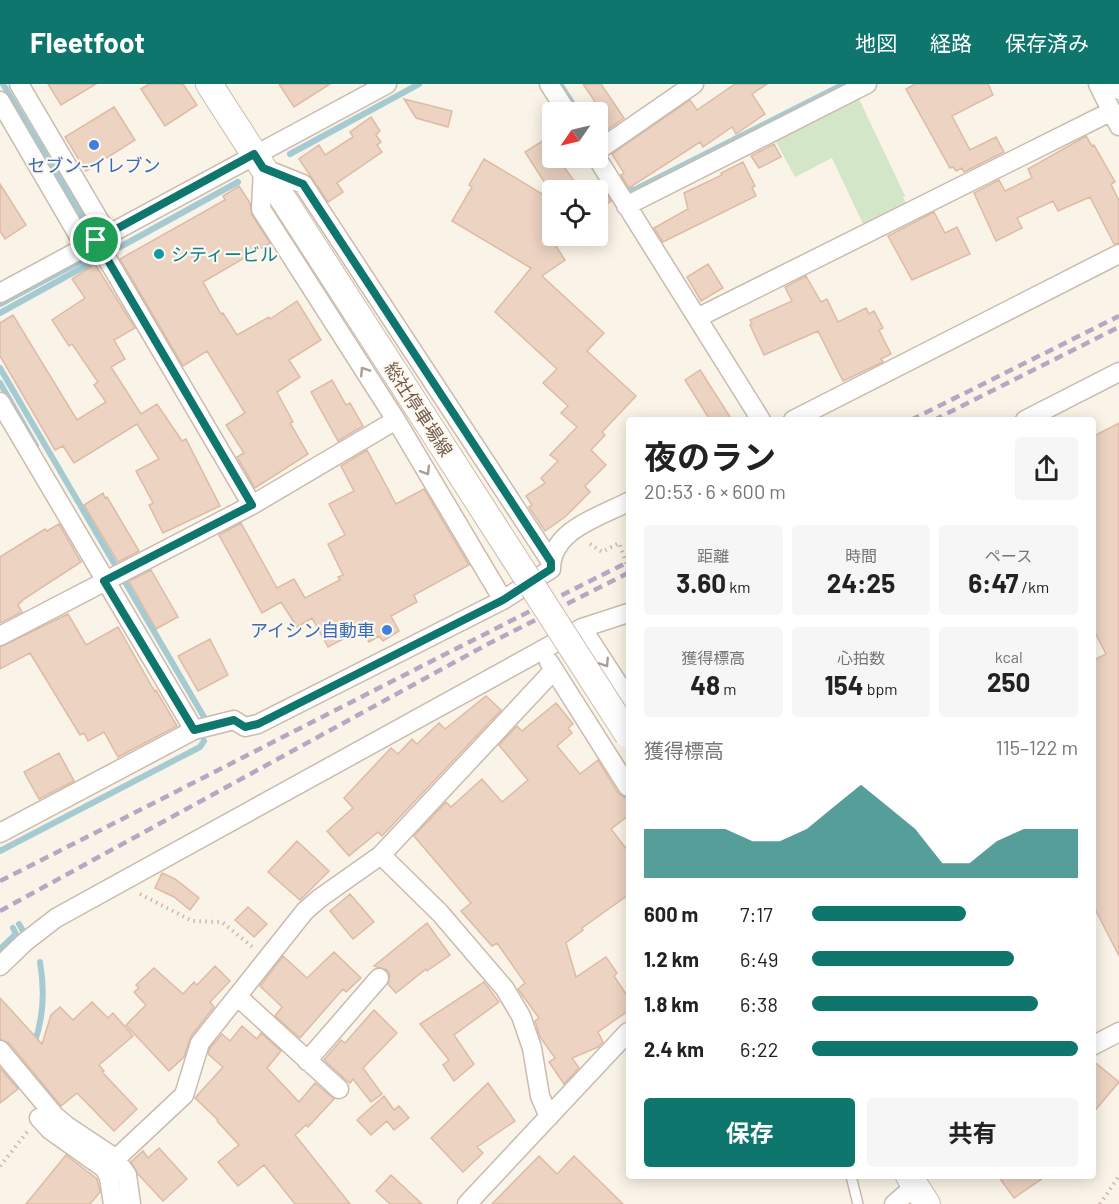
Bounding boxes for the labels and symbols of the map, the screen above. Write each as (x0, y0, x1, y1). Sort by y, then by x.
north arrow (542, 102, 608, 168)
marker: セブン-イレブン (87, 138, 101, 152)
place label: セブン-イレブン (27, 154, 161, 176)
pin (70, 214, 121, 265)
place label: シティービル (171, 243, 278, 265)
marker: シティービル (152, 247, 166, 261)
street label: 総社停車場線 (380, 358, 458, 460)
one-way arrow (360, 367, 371, 378)
one-way arrow (418, 465, 430, 475)
place label: アイシン自動車 (250, 619, 375, 641)
marker: アイシン自動車 (380, 623, 394, 637)
one-way arrow (598, 657, 609, 668)

